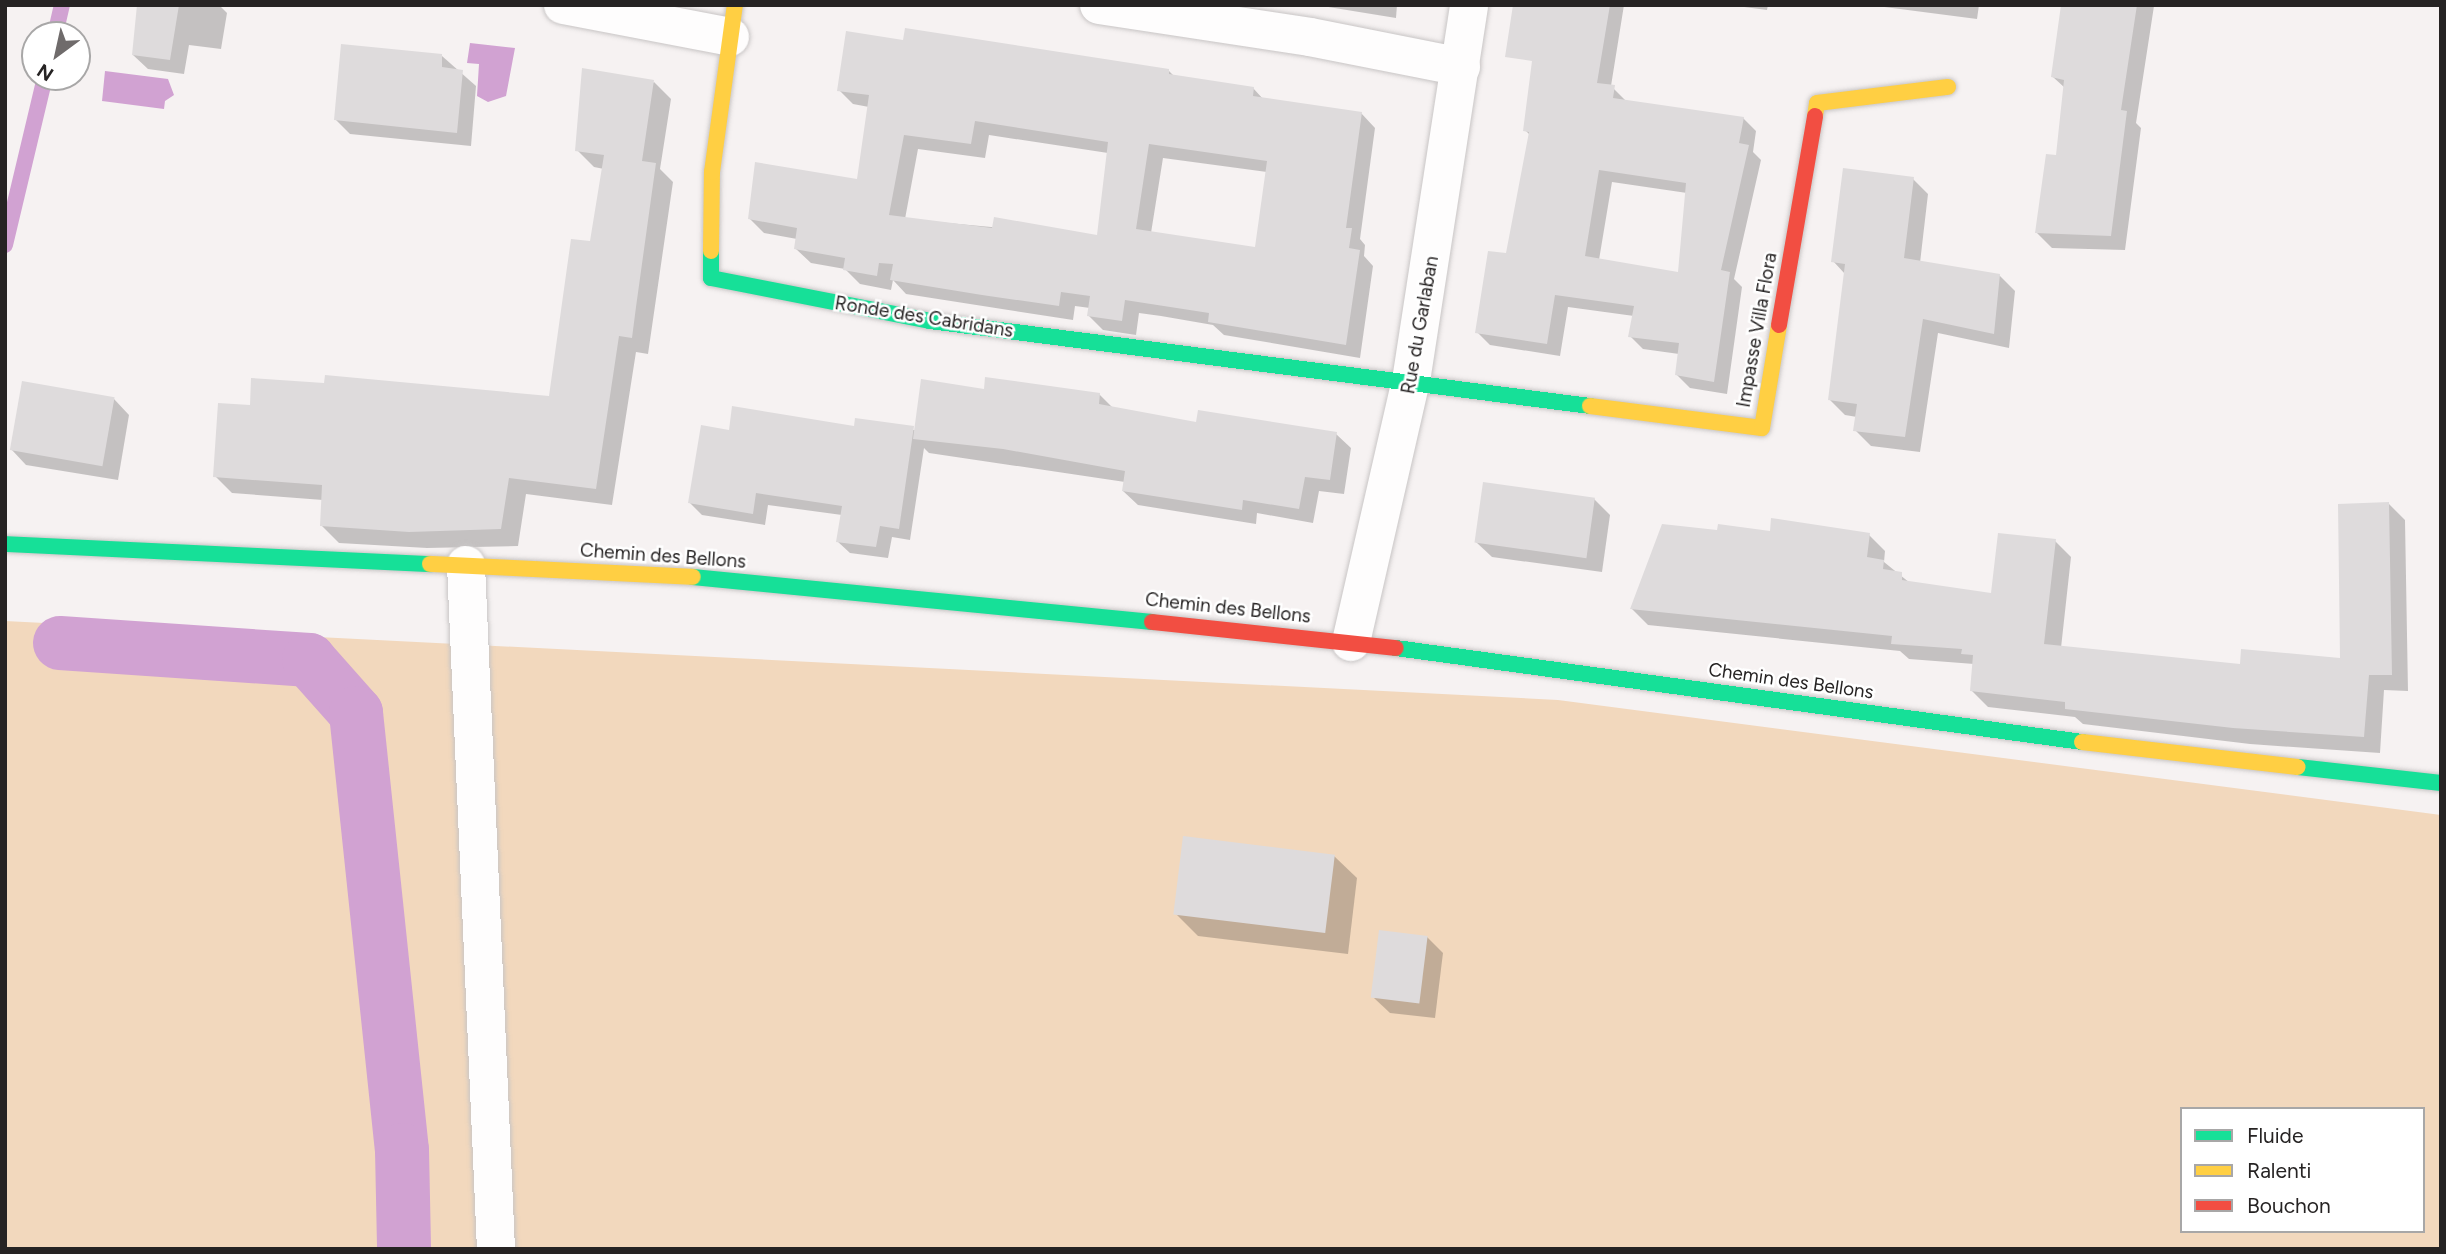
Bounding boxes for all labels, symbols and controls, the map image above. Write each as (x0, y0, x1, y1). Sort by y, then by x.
north arrow (21, 21, 91, 91)
text: N (33, 59, 58, 86)
street label: Impasse Villa Flora (1732, 251, 1782, 409)
street label: Rue du Garlaban (1397, 254, 1443, 396)
street label: Ronde des Cabridans (833, 292, 1015, 342)
street label: Chemin des Bellons (579, 539, 747, 573)
street label: Chemin des Bellons (1144, 588, 1312, 628)
street label: Chemin des Bellons (1707, 658, 1875, 704)
legend (2180, 1107, 2425, 1233)
text: Fluide (2247, 1123, 2303, 1148)
text: Ralenti (2247, 1158, 2311, 1183)
text: Bouchon (2247, 1193, 2331, 1218)

